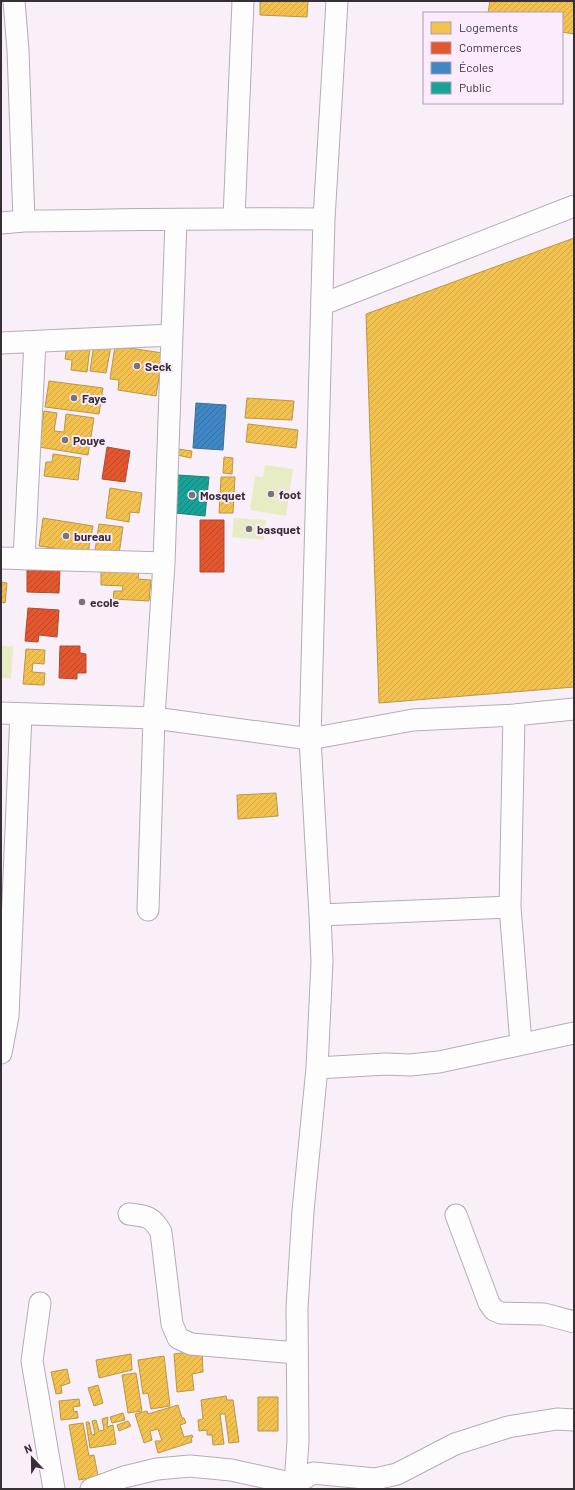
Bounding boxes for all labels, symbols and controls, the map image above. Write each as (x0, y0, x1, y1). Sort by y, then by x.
legend (423, 12, 563, 104)
text: Logements (459, 20, 518, 34)
text: Commerces (459, 40, 522, 54)
text: Écoles (459, 60, 494, 74)
text: Public (459, 80, 491, 94)
place label: Seck (145, 359, 172, 373)
marker: Seck (132, 361, 142, 371)
place label: Faye (82, 391, 107, 405)
marker: Faye (69, 393, 79, 403)
place label: Pouye (73, 433, 106, 447)
marker: Pouye (60, 435, 70, 445)
place label: foot (279, 487, 301, 501)
place label: Mosquet (200, 488, 246, 502)
marker: foot (266, 489, 276, 499)
marker: Mosquet (187, 490, 197, 500)
place label: basquet (257, 522, 301, 536)
marker: basquet (244, 524, 254, 534)
place label: bureau (74, 529, 111, 543)
marker: bureau (61, 531, 71, 541)
place label: ecole (90, 595, 120, 609)
marker: ecole (77, 597, 87, 607)
north arrow (12, 1438, 52, 1478)
text: N (22, 1441, 34, 1456)

